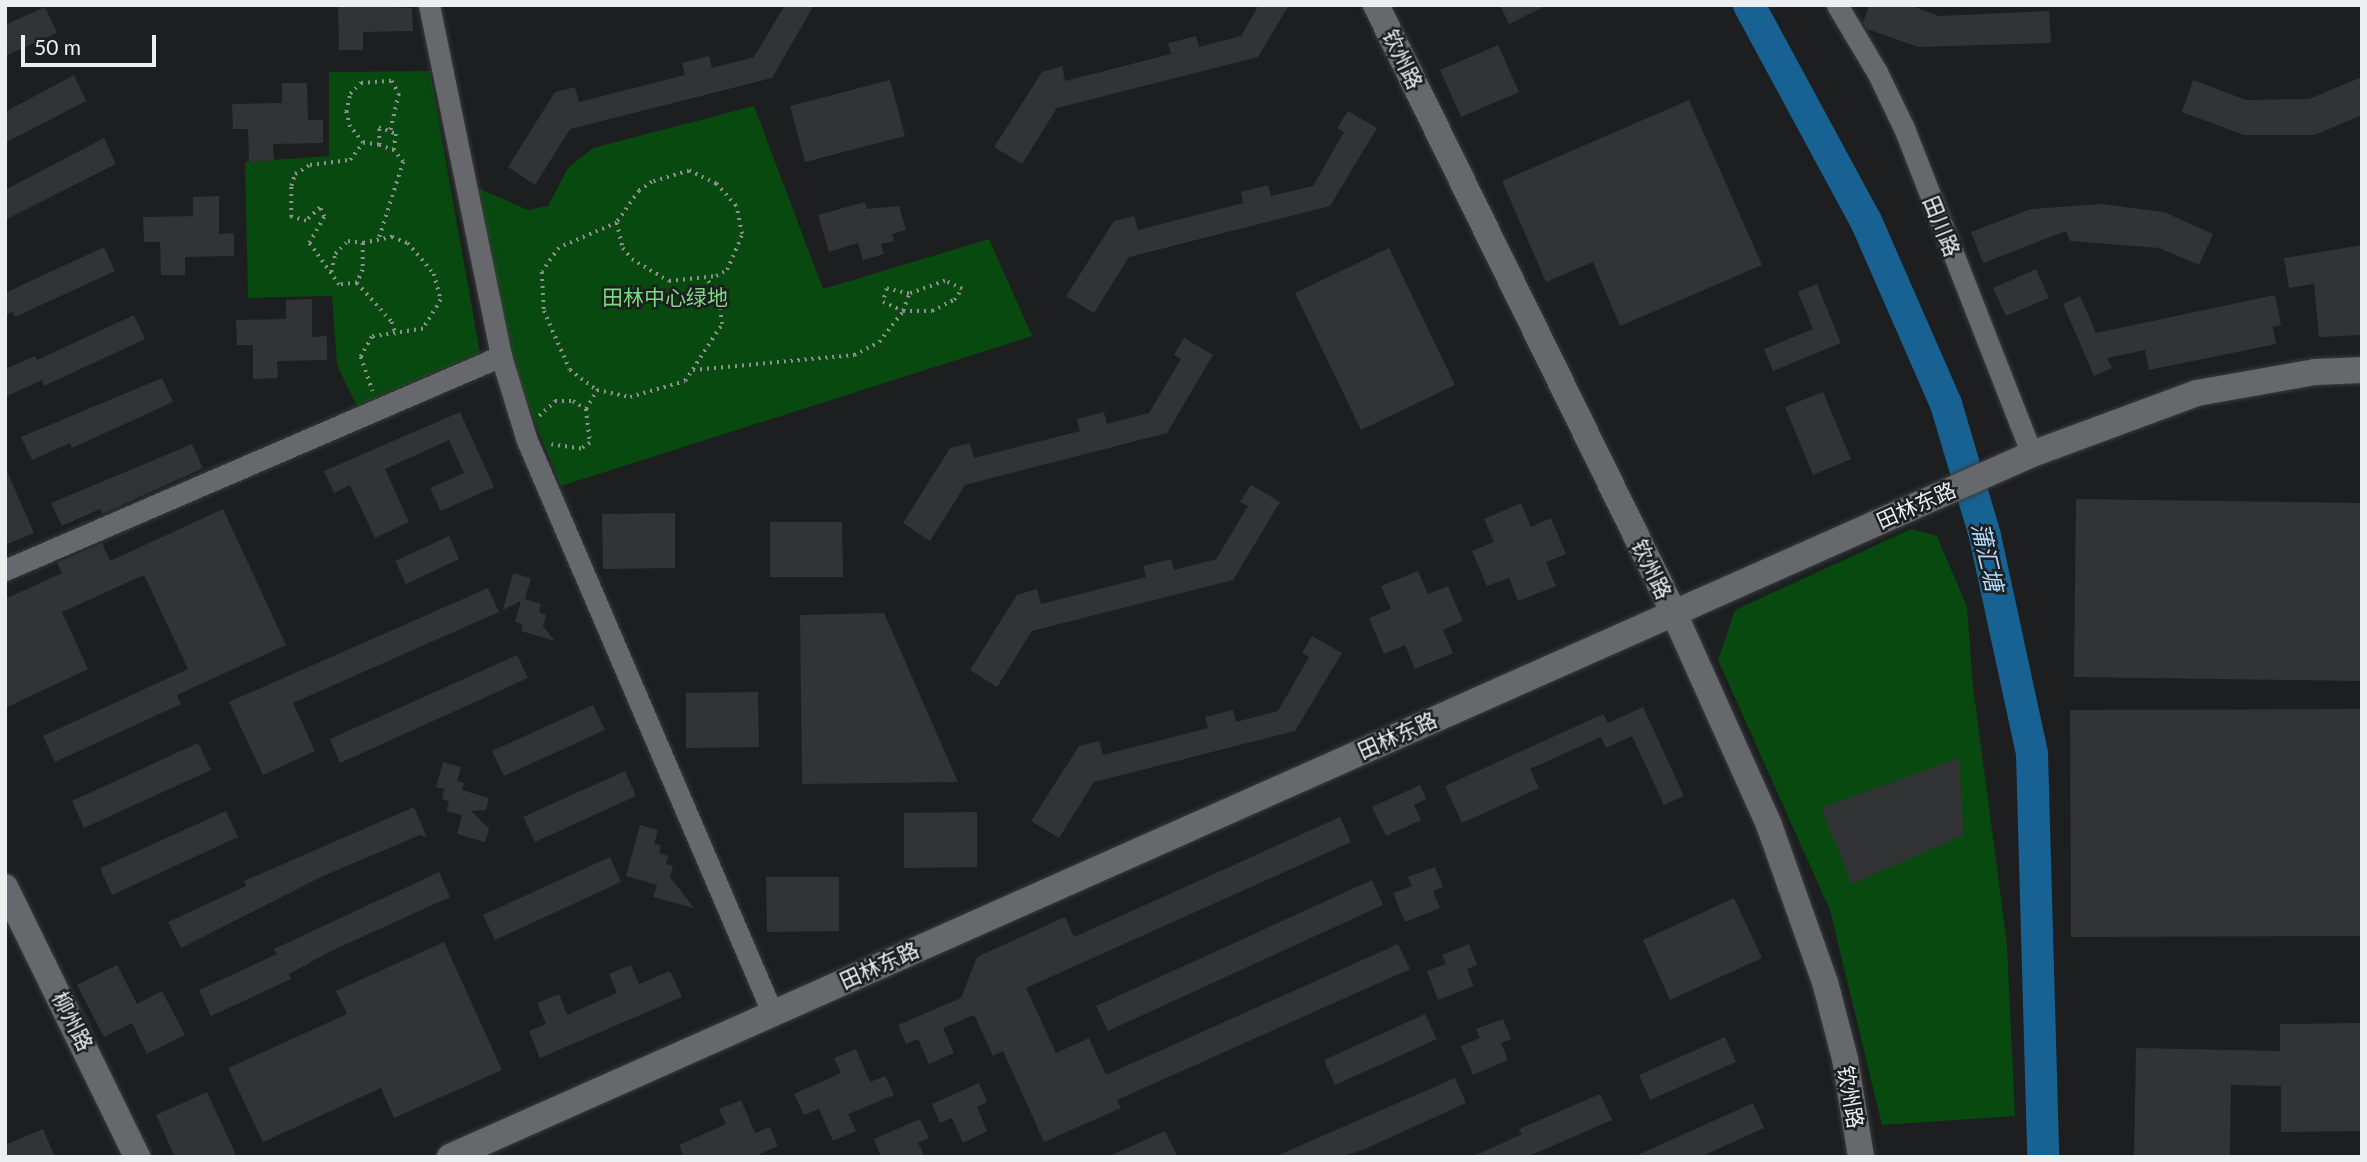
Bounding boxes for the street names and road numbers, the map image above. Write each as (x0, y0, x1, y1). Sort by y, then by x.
street label: 钦州路 (1378, 25, 1428, 93)
street label: 田川路 (1919, 192, 1965, 260)
street label: 田林东路 (1873, 476, 1959, 534)
street label: 钦州路 (1627, 535, 1677, 603)
street label: 田林东路 (1354, 706, 1440, 764)
street label: 田林东路 (836, 936, 922, 994)
street label: 柳州路 (47, 987, 99, 1055)
street label: 钦州路 (1833, 1064, 1869, 1130)

